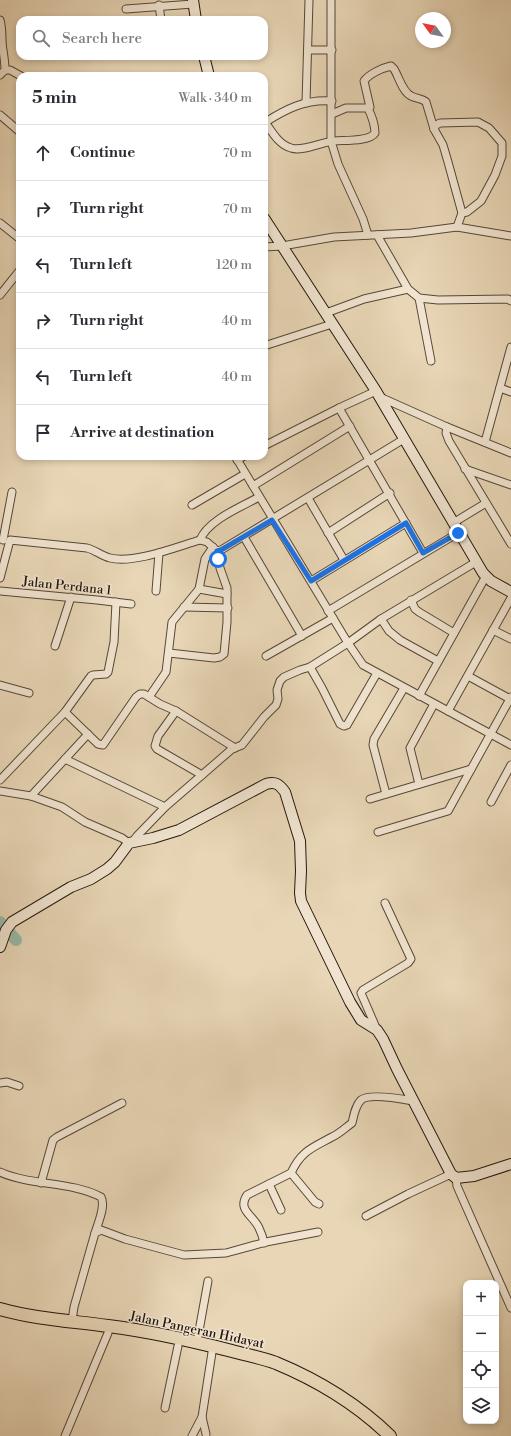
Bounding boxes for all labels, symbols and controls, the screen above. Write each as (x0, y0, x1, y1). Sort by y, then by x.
north arrow (415, 12, 451, 48)
search box (16, 16, 268, 60)
icon: search (30, 27, 52, 49)
text: Search here (62, 29, 142, 48)
text: 5 min (32, 87, 77, 109)
text: Walk · 340 m (179, 90, 252, 106)
icon: ahead (32, 142, 54, 164)
text: Continue (70, 143, 135, 162)
text: 70 m (223, 145, 252, 161)
icon: right (32, 198, 54, 220)
text: Turn right (70, 199, 144, 218)
text: 70 m (223, 201, 252, 217)
icon: left (32, 254, 54, 276)
text: Turn left (70, 255, 132, 274)
text: 120 m (216, 257, 252, 273)
icon: right (32, 310, 54, 332)
text: Turn right (70, 311, 144, 330)
text: 40 m (222, 313, 252, 329)
icon: left (32, 366, 54, 388)
text: Turn left (70, 367, 132, 386)
text: 40 m (222, 369, 252, 385)
icon: arrive (32, 422, 54, 444)
text: Arrive at destination (70, 423, 214, 442)
route end (449, 524, 467, 542)
route start (209, 550, 227, 568)
street label: Jalan Perdana 1 (21, 573, 113, 599)
map controls (463, 1280, 499, 1424)
button: + (463, 1280, 499, 1316)
street label: Jalan Pangeran Hidayat (127, 1308, 266, 1352)
button: − (463, 1316, 499, 1352)
button: locate (463, 1352, 499, 1388)
button: layers (463, 1388, 499, 1424)

